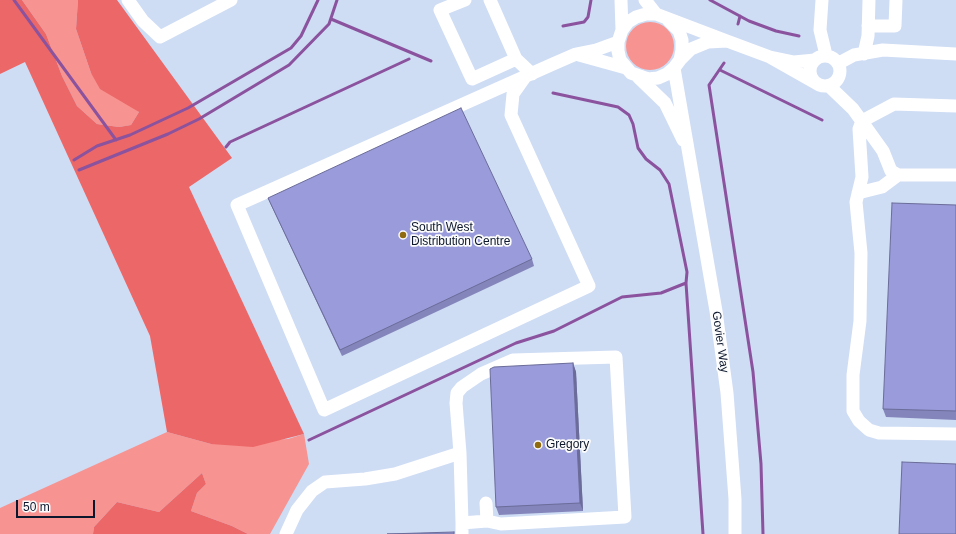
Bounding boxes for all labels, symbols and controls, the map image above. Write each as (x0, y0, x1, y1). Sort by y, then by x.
place label: South West Distribution Centre (411, 221, 510, 249)
marker: South West Distribution Centre (398, 230, 408, 240)
street label: Govier Way (709, 310, 731, 374)
place label: Gregory (546, 438, 589, 452)
marker: Gregory (533, 440, 543, 450)
scale bar (18, 492, 97, 518)
text: 50 m (23, 500, 50, 514)

